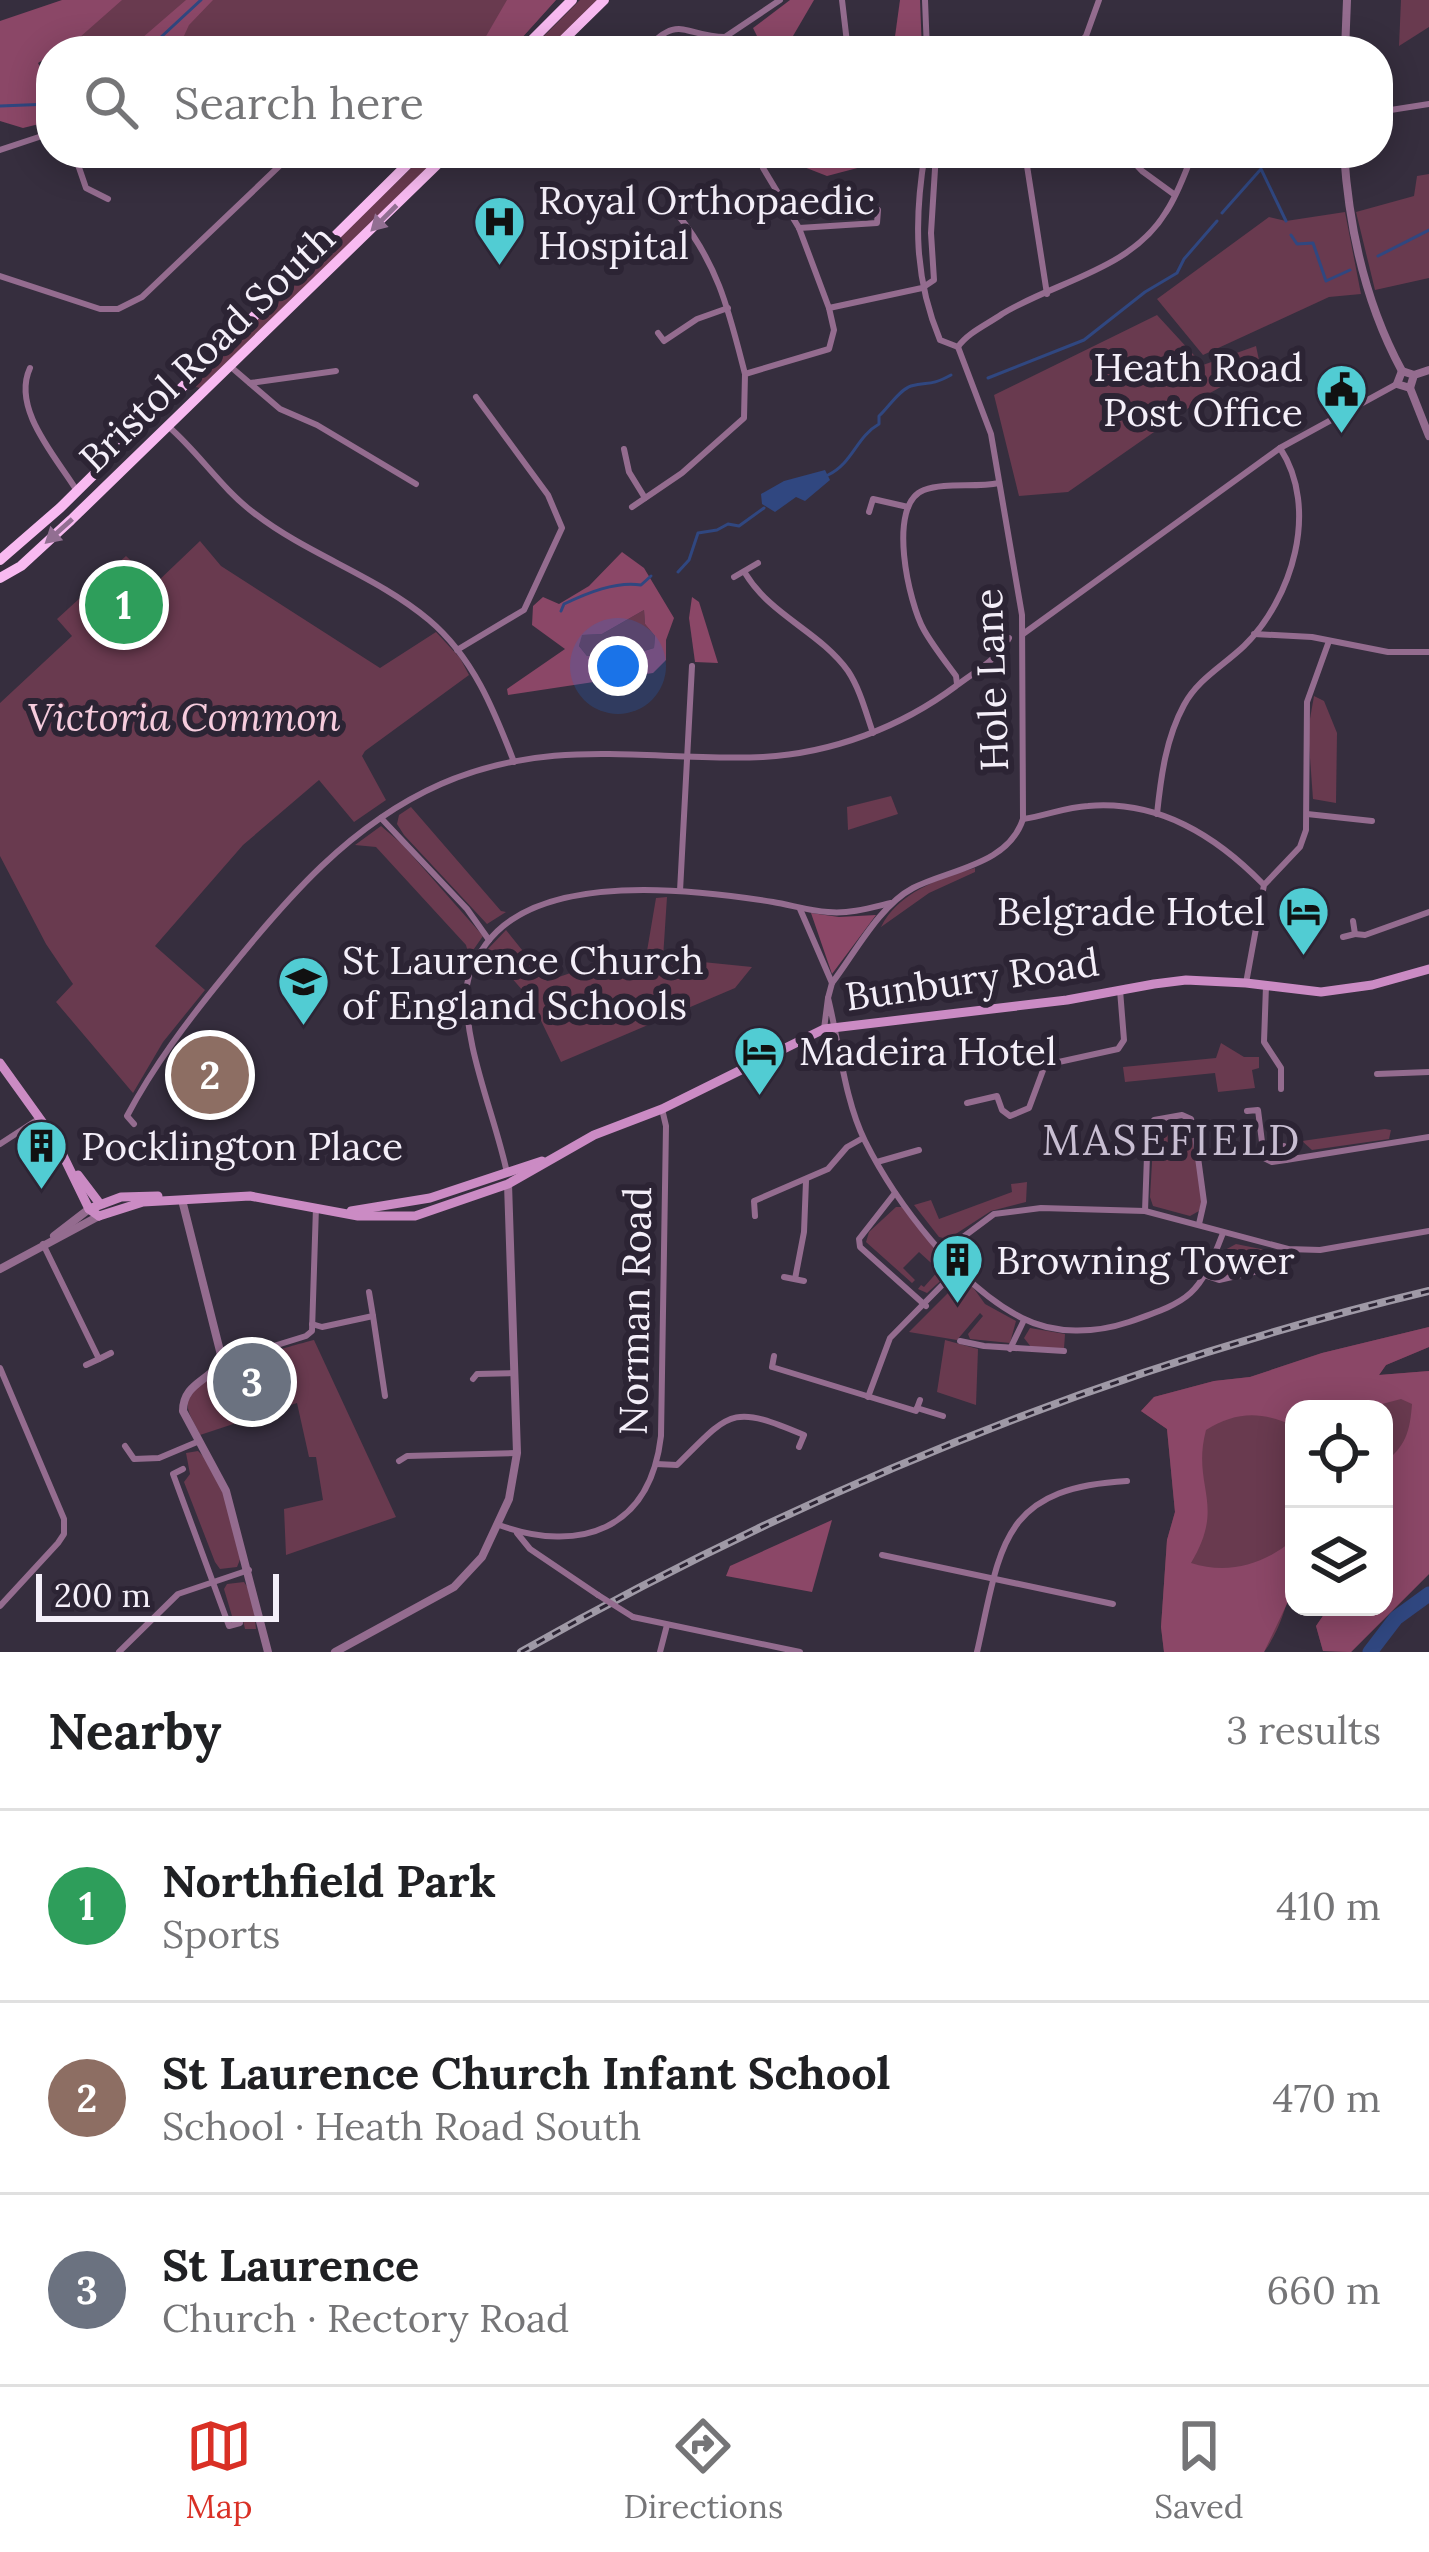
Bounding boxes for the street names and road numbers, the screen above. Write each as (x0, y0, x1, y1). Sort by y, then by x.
street label: Bristol Road South (69, 213, 345, 483)
street label: Hole Lane (963, 588, 1019, 772)
street label: Bunbury Road (842, 936, 1102, 1022)
street label: Norman Road (608, 1186, 662, 1436)

